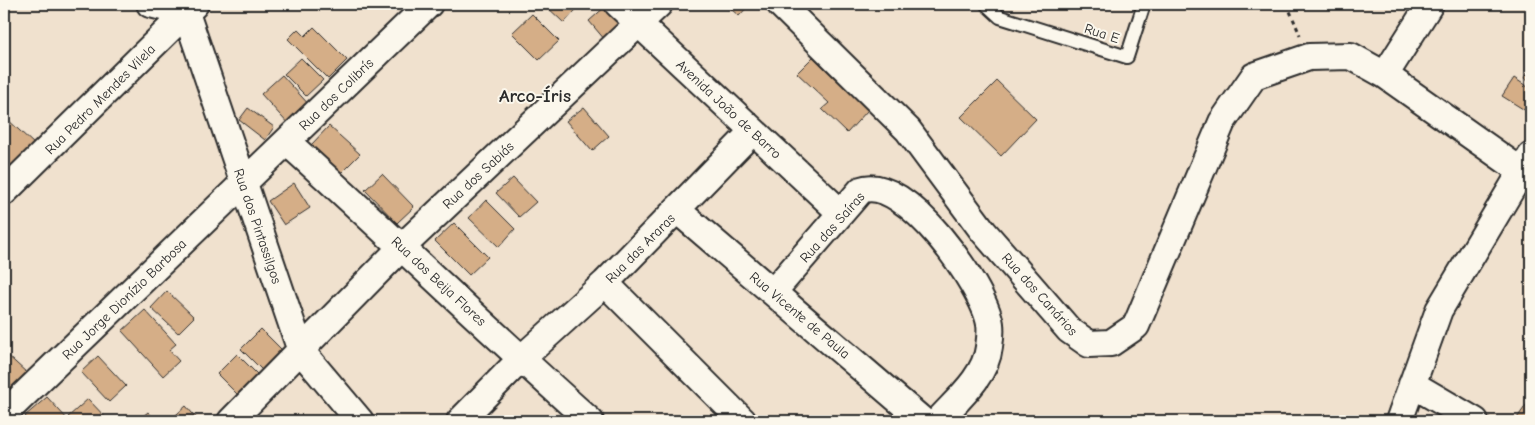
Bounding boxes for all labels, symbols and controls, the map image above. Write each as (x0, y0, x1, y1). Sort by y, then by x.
street label: Rua E (1082, 20, 1122, 47)
street label: Rua Pedro Mendes Vilela (42, 41, 159, 158)
street label: Rua dos Colibrís (296, 54, 377, 134)
street label: Avenida João de Barro (673, 56, 785, 162)
district label: Arco-Íris (499, 85, 571, 107)
street label: Rua dos Sabiás (439, 138, 518, 213)
street label: Rua dos Pintassilgos (230, 166, 285, 286)
street label: Rua das Saíras (796, 188, 869, 266)
street label: Rua das Araras (602, 210, 679, 287)
street label: Rua dos Beija Flores (388, 233, 490, 330)
street label: Rua Jorge Dionízio Barbosa (59, 235, 190, 363)
street label: Rua dos Canários (998, 250, 1081, 339)
street label: Rua Vicente de Paula (746, 268, 853, 362)

